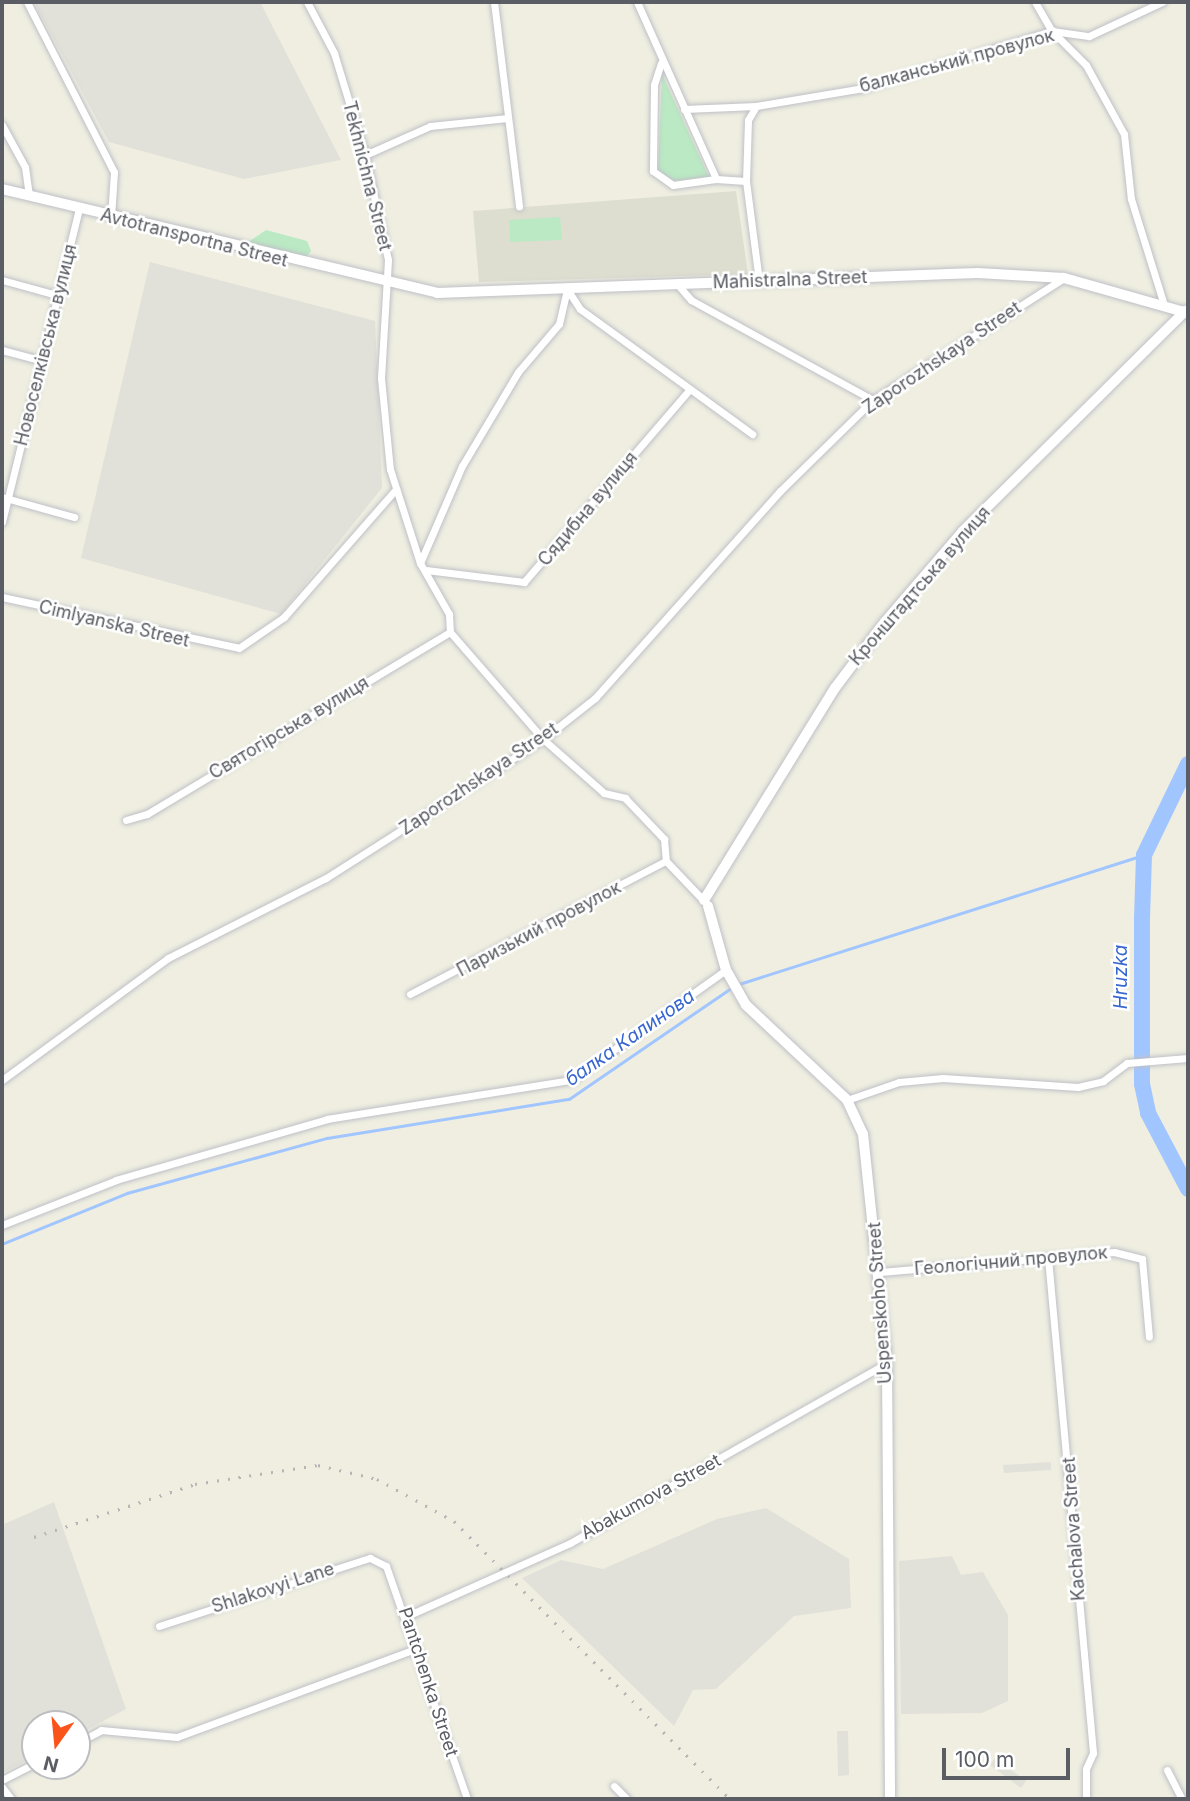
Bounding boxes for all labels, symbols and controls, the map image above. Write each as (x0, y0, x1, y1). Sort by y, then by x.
street label: балканський провулок (857, 25, 1057, 97)
street label: Tekhnichna Street (338, 99, 396, 253)
street label: Avtotransportna Street (98, 204, 290, 272)
street label: Новоселківська вулиця (10, 242, 82, 448)
street label: Mahistralna Street (712, 267, 868, 293)
street label: Zaporozhskaya Street (859, 297, 1025, 419)
street label: Сядибна вулиця (534, 447, 642, 571)
street label: Кронштадтська вулиця (845, 502, 995, 670)
street label: Cimlyanska Street (37, 596, 191, 652)
street label: Святогірська вулиця (205, 672, 373, 784)
street label: Zaporozhskaya Street (396, 718, 562, 840)
street label: Паризький провулок (453, 877, 625, 981)
water label: Hruzka (1110, 945, 1132, 1009)
water label: балка Калинова (561, 985, 699, 1091)
street label: Uspenskoho Street (864, 1221, 896, 1385)
street label: Геологічний провулок (913, 1242, 1109, 1280)
street label: Abakumova Street (577, 1450, 725, 1544)
street label: Kachalova Street (1058, 1456, 1090, 1602)
street label: Shlakovyi Lane (209, 1558, 337, 1618)
street label: Pantchenka Street (394, 1605, 462, 1759)
north arrow (21, 1710, 91, 1780)
scale bar (945, 1734, 1073, 1778)
text: 100 m (955, 1747, 1014, 1772)
text: N (41, 1751, 61, 1777)

